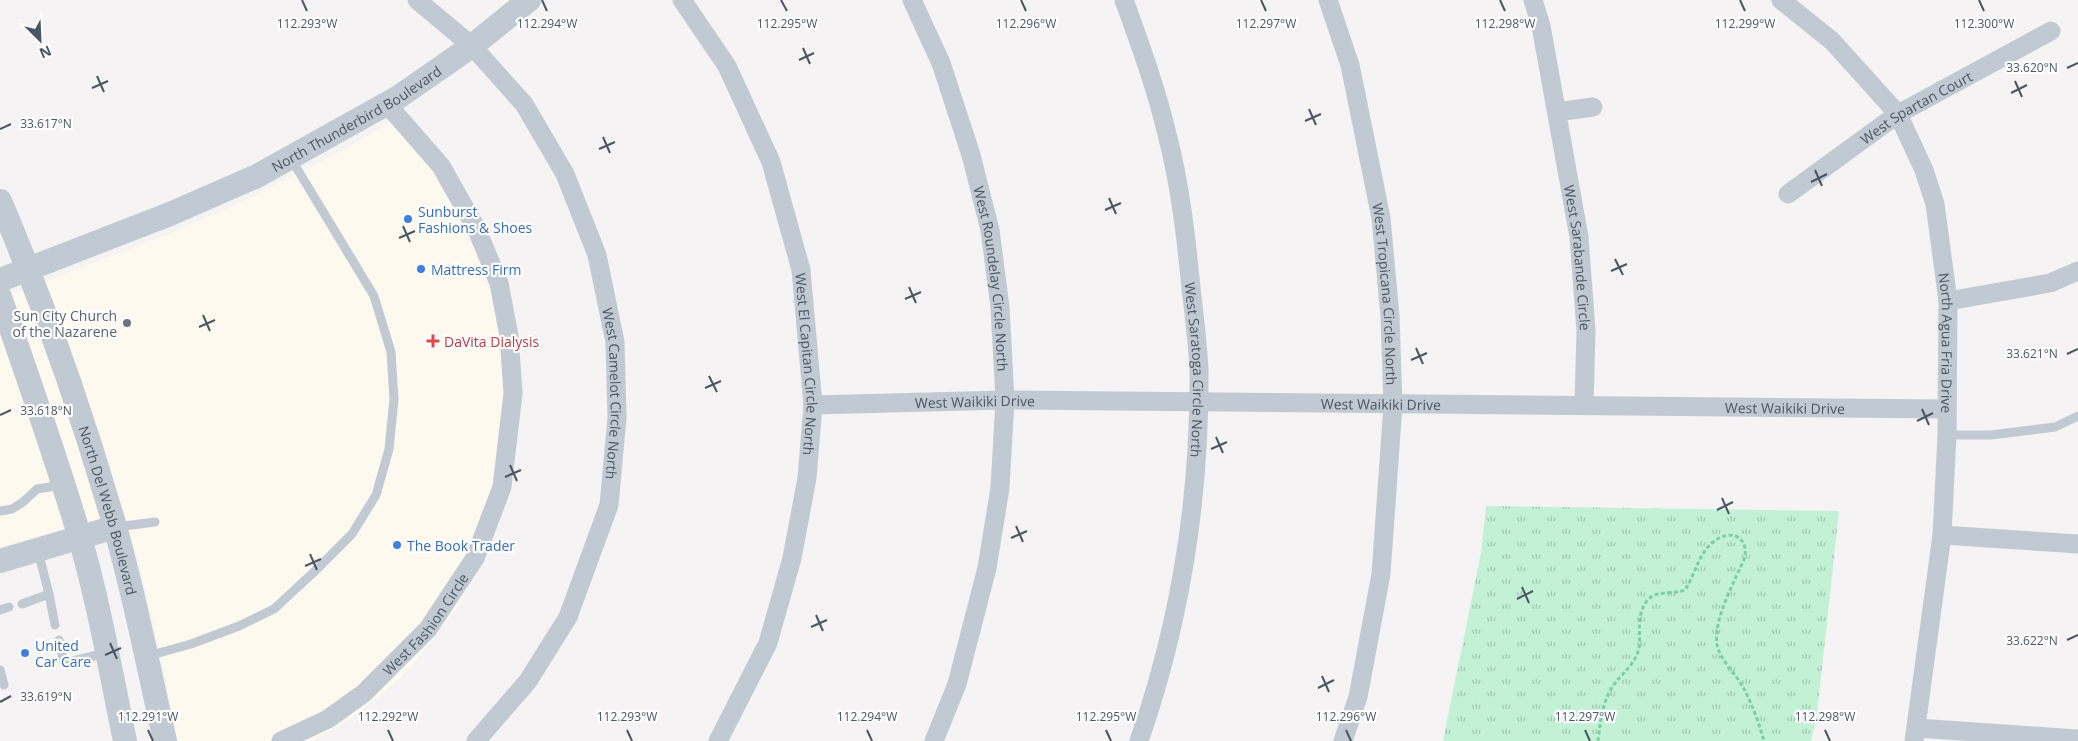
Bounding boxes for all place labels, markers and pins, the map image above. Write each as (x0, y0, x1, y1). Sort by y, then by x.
place label: Sunburst Fashions & Shoes (418, 202, 532, 237)
marker: Sunburst Fashions & Shoes (402, 213, 414, 225)
place label: Mattress Firm (431, 260, 521, 279)
marker: Mattress Firm (415, 263, 427, 275)
place label: Sun City Church of the Nazarene (12, 306, 117, 341)
marker: Sun City Church of the Nazarene (121, 317, 133, 329)
place label: DaVita Dialysis (444, 332, 539, 351)
marker: DaVita Dialysis (426, 334, 440, 348)
place label: The Book Trader (407, 536, 515, 555)
marker: The Book Trader (391, 539, 403, 551)
place label: United Car Care (35, 636, 91, 671)
marker: United Car Care (19, 647, 31, 659)

